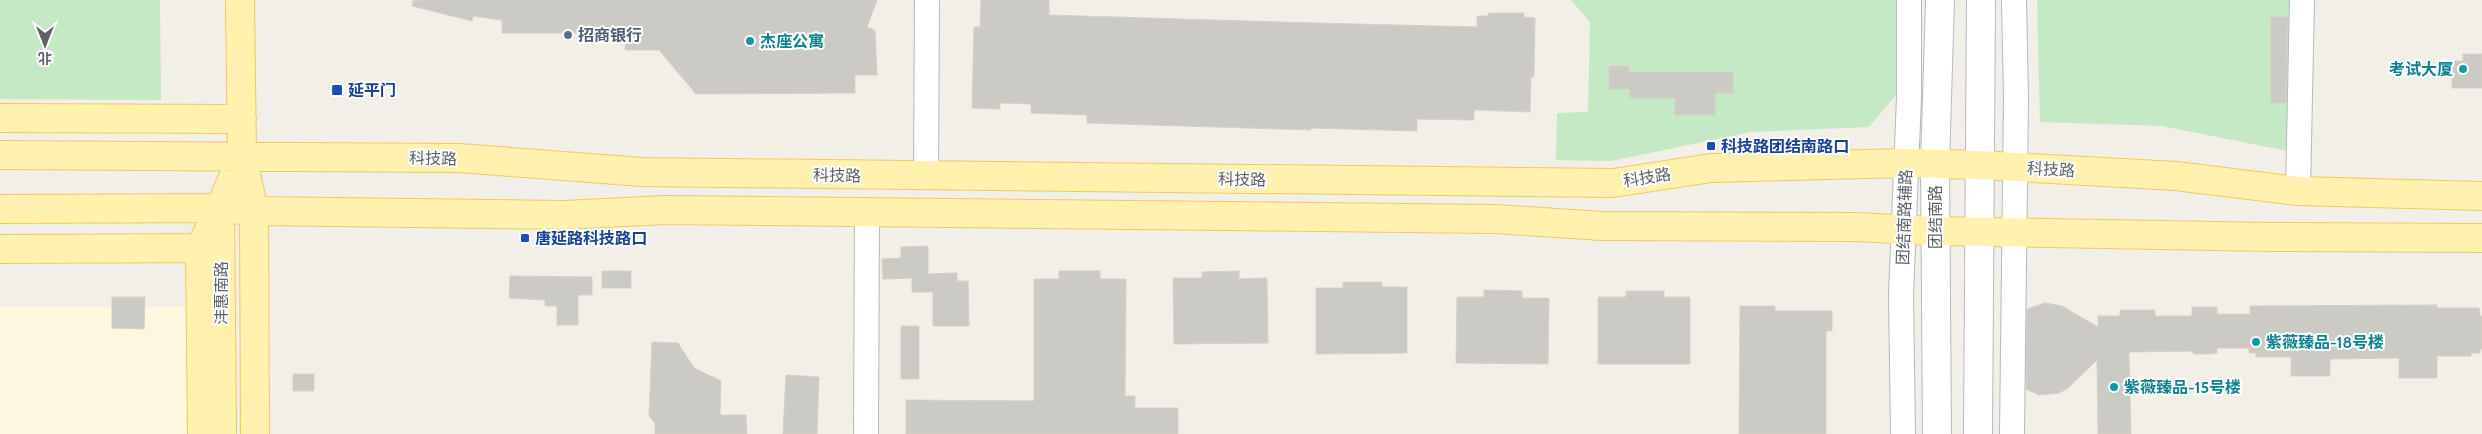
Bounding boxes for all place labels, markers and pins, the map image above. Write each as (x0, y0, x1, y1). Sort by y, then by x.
place label: 招商银行 (578, 26, 642, 45)
marker: 招商银行 (562, 29, 574, 41)
place label: 杰座公寓 (760, 32, 824, 51)
marker: 杰座公寓 (744, 35, 756, 47)
place label: 考试大厦 (2389, 60, 2453, 79)
marker: 考试大厦 (2457, 63, 2469, 75)
place label: 延平门 (348, 81, 396, 100)
marker: 延平门 (330, 83, 344, 97)
place label: 科技路团结南路口 (1721, 137, 1849, 156)
marker: 科技路团结南路口 (1705, 140, 1717, 152)
place label: 唐延路科技路口 (535, 229, 647, 248)
marker: 唐延路科技路口 (519, 232, 531, 244)
place label: 紫薇臻品-18号楼 (2266, 333, 2384, 352)
marker: 紫薇臻品-18号楼 (2250, 336, 2262, 348)
place label: 紫薇臻品-15号楼 (2124, 378, 2241, 397)
marker: 紫薇臻品-15号楼 (2108, 381, 2120, 393)

